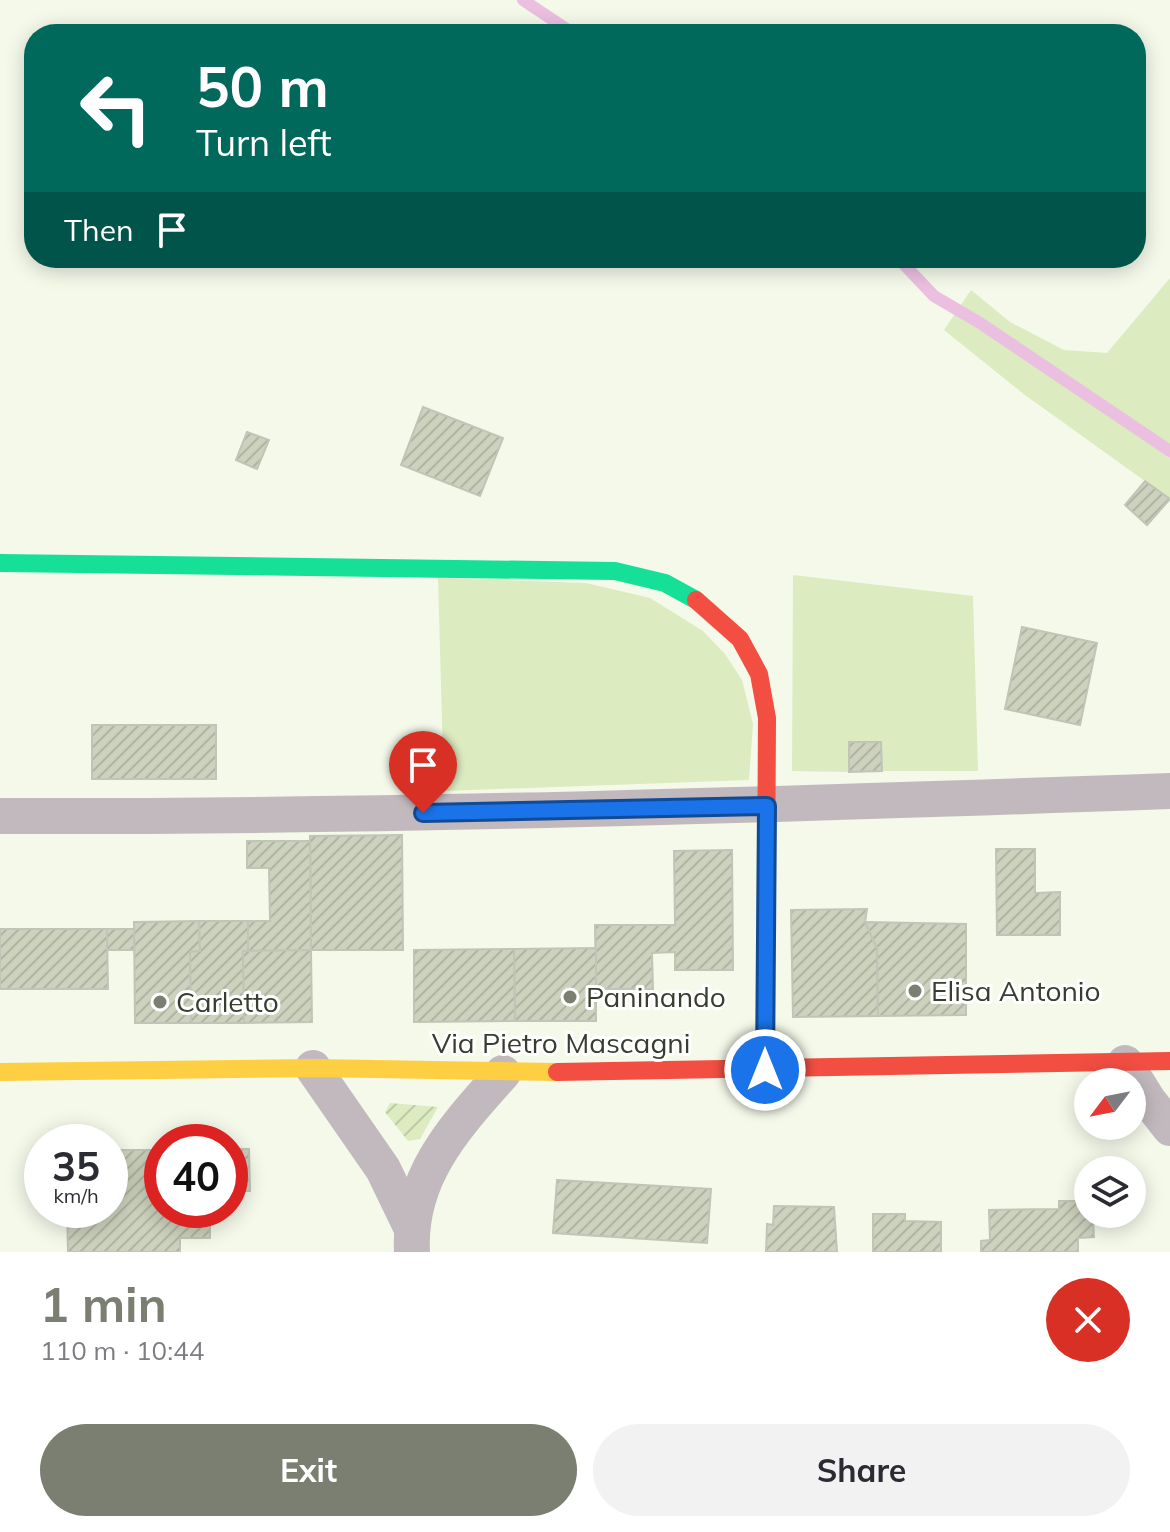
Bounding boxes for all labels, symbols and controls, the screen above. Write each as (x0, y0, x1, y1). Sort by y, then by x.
text: 50 m (196, 51, 329, 121)
icon: left (64, 56, 168, 160)
text: Turn left (196, 120, 332, 165)
icon: arrive (150, 208, 194, 252)
text: Then (64, 211, 134, 249)
pin (389, 731, 457, 813)
icon: arrive (401, 743, 445, 787)
place label: Elisa Antonio (931, 973, 1101, 1008)
place label: Paninando (586, 979, 726, 1014)
marker: Elisa Antonio (906, 982, 924, 1000)
place label: Carletto (176, 984, 279, 1019)
marker: Paninando (561, 988, 579, 1006)
marker: Carletto (151, 993, 169, 1011)
street label: Via Pietro Mascagni (432, 1025, 690, 1060)
position arrow (723, 1028, 807, 1112)
north arrow (1074, 1068, 1146, 1140)
map controls (1074, 1068, 1146, 1228)
speed limit sign: 40 (144, 1124, 248, 1228)
text: 35 (52, 1141, 100, 1191)
button: layers (1074, 1156, 1146, 1228)
text: km/h (53, 1183, 99, 1208)
text: 1 min (40, 1274, 167, 1334)
button: close (1046, 1278, 1130, 1362)
text: 110 m · 10:44 (40, 1334, 204, 1367)
button: Exit (40, 1424, 577, 1516)
button: Share (593, 1424, 1130, 1516)

